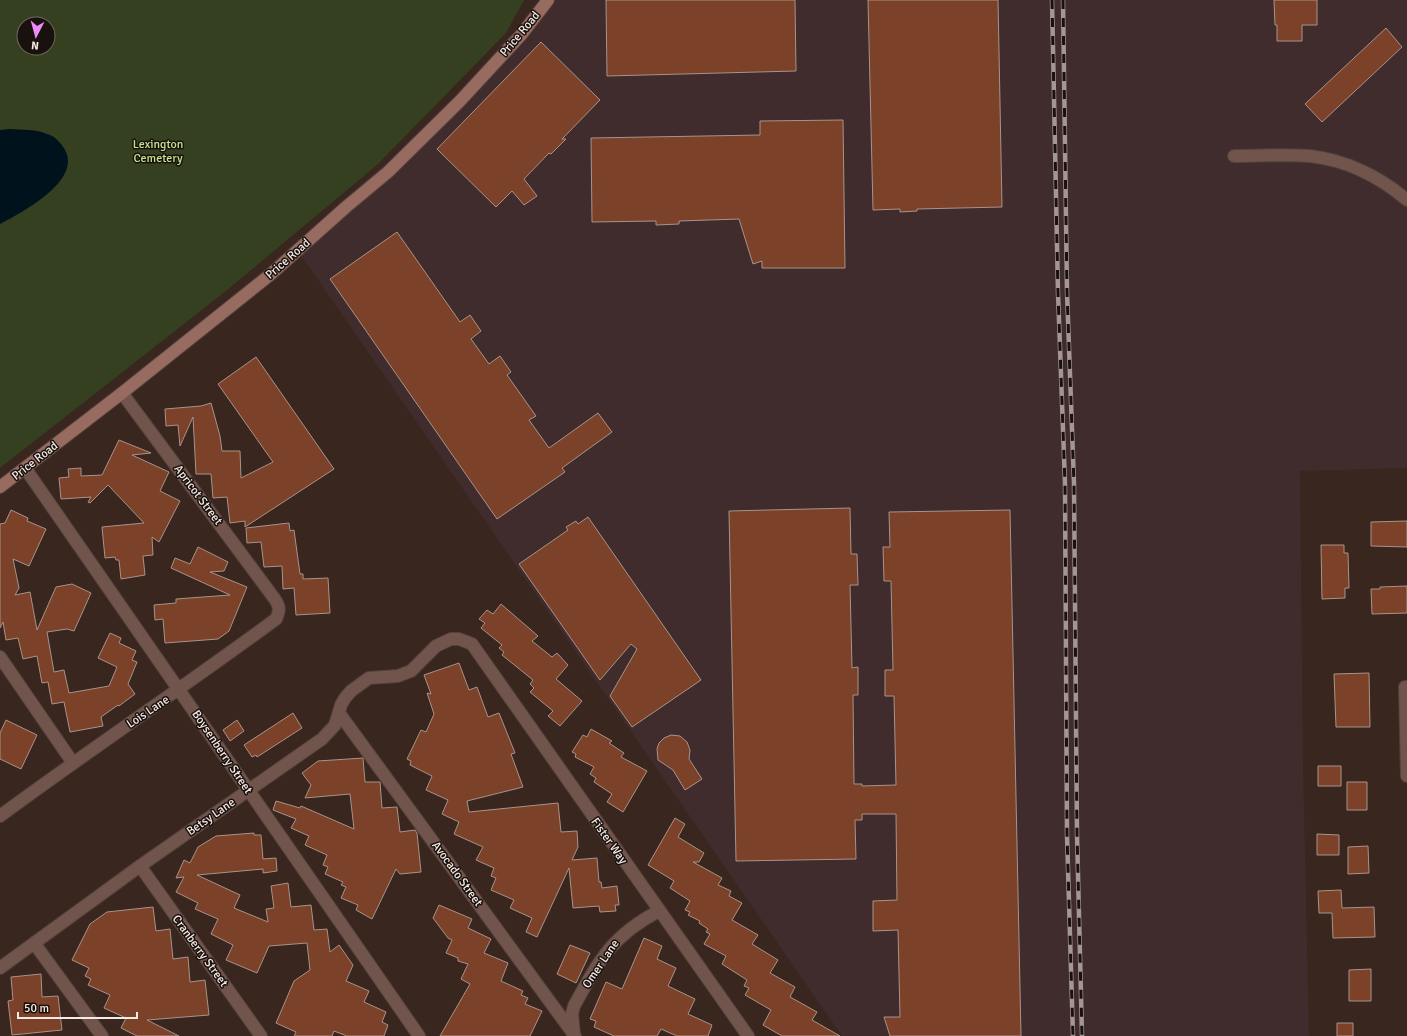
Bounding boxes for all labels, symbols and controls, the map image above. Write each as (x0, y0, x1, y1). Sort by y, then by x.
street label: Price Road (497, 8, 543, 60)
north arrow (16, 16, 56, 56)
text: N (31, 39, 39, 52)
park label: Lexington Cemetery (133, 137, 183, 166)
street label: Price Road (263, 235, 313, 283)
street label: Price Road (9, 438, 61, 484)
street label: Apricot Street (171, 462, 225, 528)
street label: Lois Lane (124, 692, 172, 732)
street label: Boysenberry Street (188, 707, 256, 797)
street label: Betsy Lane (184, 795, 238, 839)
street label: Fister Way (588, 815, 631, 867)
street label: Avocado Street (428, 838, 486, 910)
street label: Cranberry Street (169, 912, 231, 990)
street label: Omer Lane (579, 937, 623, 991)
scale bar (18, 994, 137, 1020)
text: 50 m (24, 1001, 49, 1016)

